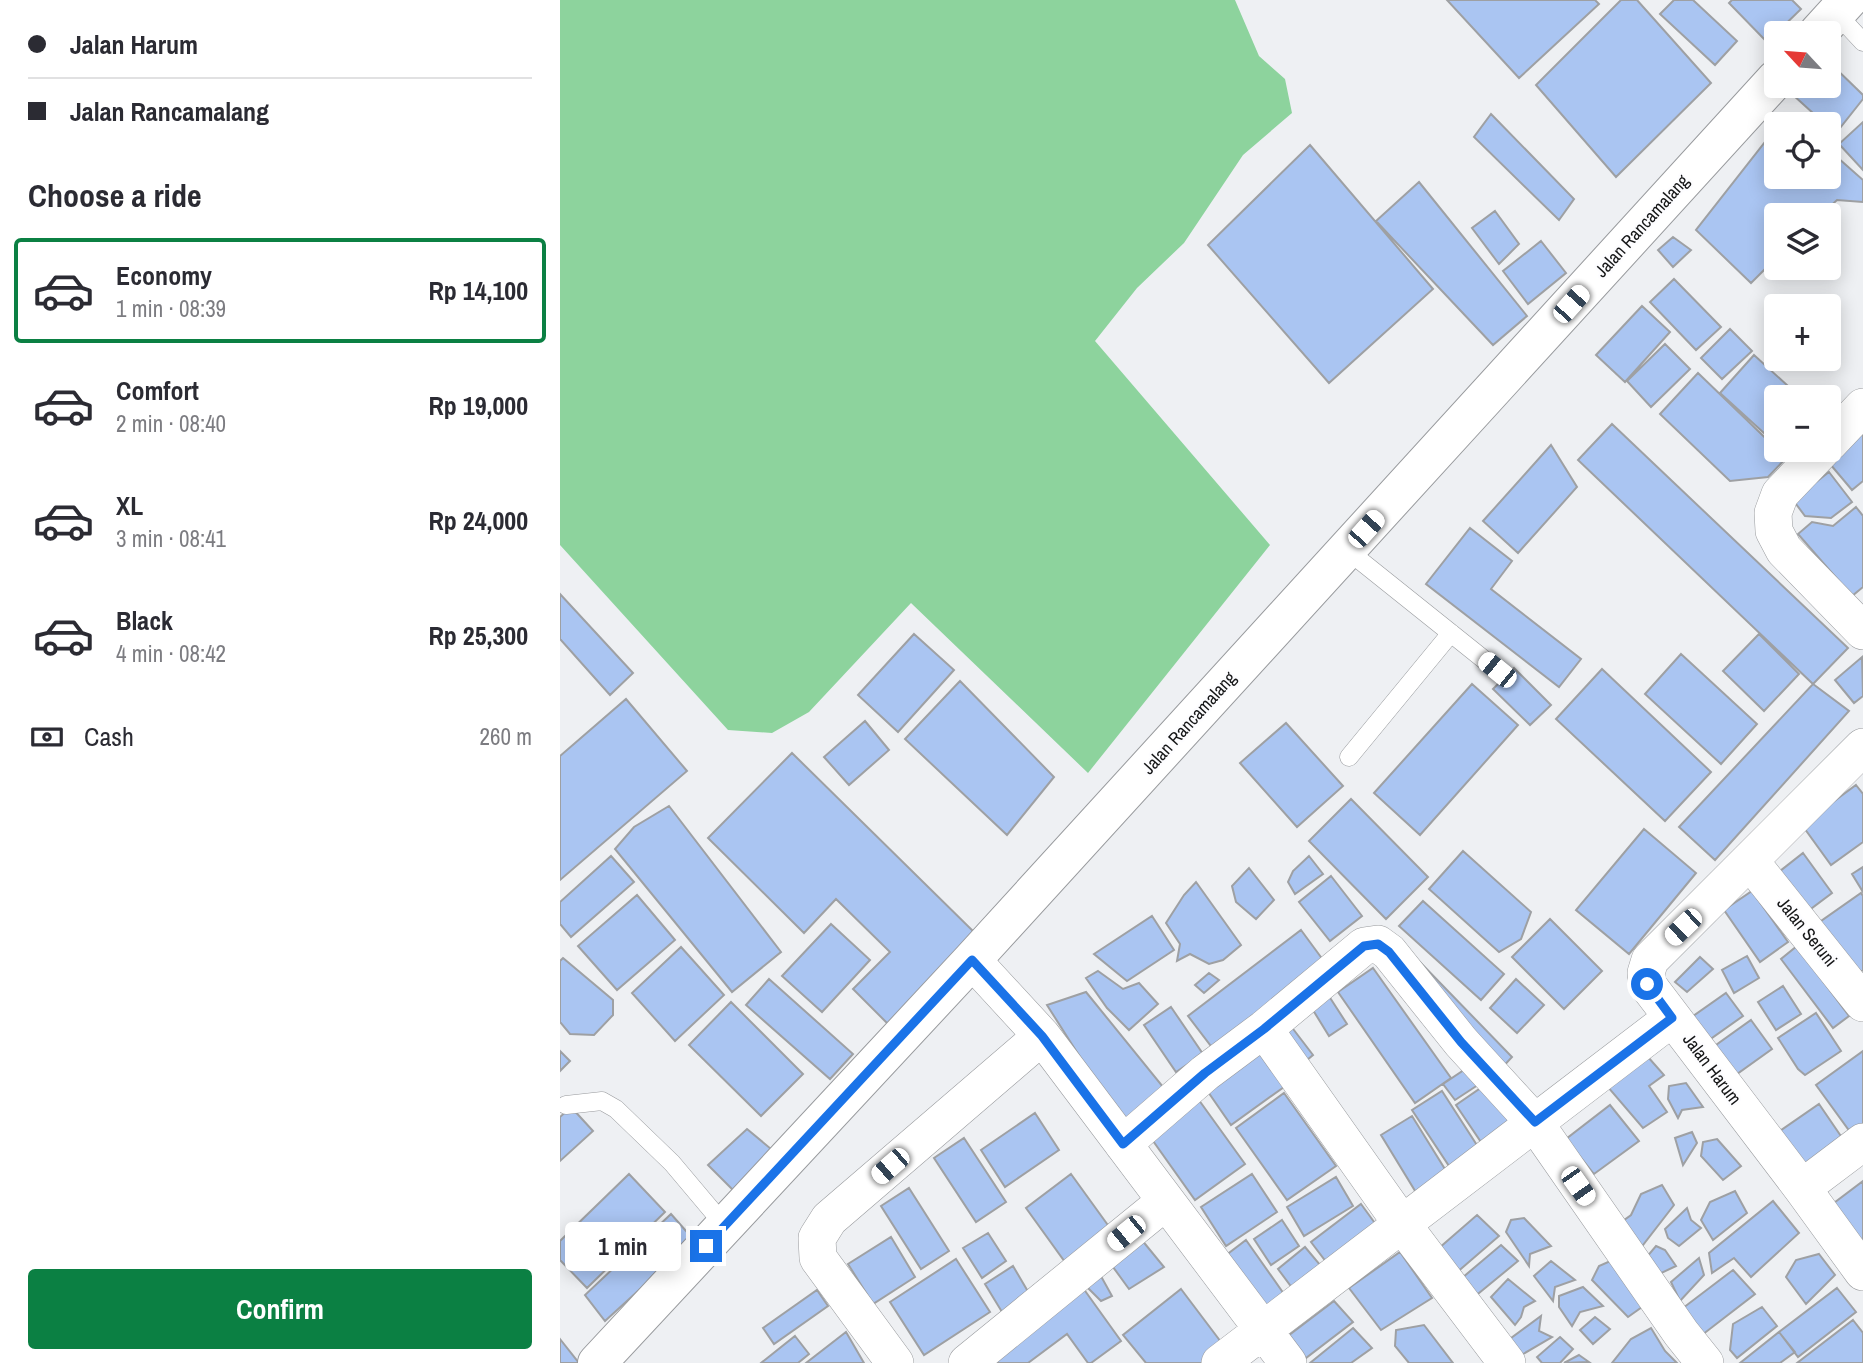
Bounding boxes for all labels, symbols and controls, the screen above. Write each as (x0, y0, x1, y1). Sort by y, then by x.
north arrow (1764, 21, 1841, 98)
map controls (1764, 21, 1841, 462)
text: Jalan Harum (70, 27, 198, 62)
text: Jalan Rancamalang (70, 94, 269, 129)
button: locate (1764, 112, 1841, 189)
street label: Jalan Rancamalang (1589, 168, 1695, 283)
text: Choose a ride (28, 174, 202, 217)
button: layers (1764, 203, 1841, 280)
text: Economy (116, 258, 212, 293)
icon: car (32, 259, 95, 322)
text: Rp 14,100 (428, 273, 528, 308)
car (1550, 281, 1593, 327)
text: 1 min · 08:39 (116, 293, 226, 324)
button: + (1764, 294, 1841, 371)
text: Comfort (116, 373, 199, 408)
icon: car (32, 374, 95, 437)
button: − (1764, 385, 1841, 462)
text: Rp 19,000 (428, 388, 528, 423)
text: 2 min · 08:40 (116, 408, 226, 439)
text: XL (116, 488, 143, 523)
icon: car (32, 489, 95, 552)
text: Rp 24,000 (428, 503, 528, 538)
car (1345, 506, 1388, 552)
text: 3 min · 08:41 (116, 523, 226, 554)
text: Black (116, 603, 173, 638)
icon: car (32, 604, 95, 667)
text: Rp 25,300 (428, 618, 528, 653)
text: 4 min · 08:42 (116, 638, 226, 669)
car (1475, 649, 1520, 691)
street label: Jalan Rancamalang (1136, 665, 1242, 780)
icon: cash (28, 718, 66, 756)
text: Cash (84, 719, 134, 754)
text: 260 m (480, 721, 532, 752)
street label: Jalan Seruni (1772, 892, 1843, 972)
car (1661, 905, 1706, 949)
route start (1631, 968, 1663, 1000)
street label: Jalan Harum (1677, 1028, 1748, 1110)
car (868, 1144, 913, 1188)
car (1558, 1163, 1599, 1209)
car (1104, 1212, 1149, 1254)
callout: 1 min (566, 1222, 682, 1270)
route end (690, 1230, 722, 1262)
text: 1 min (598, 1231, 648, 1262)
button: Confirm (28, 1269, 532, 1349)

